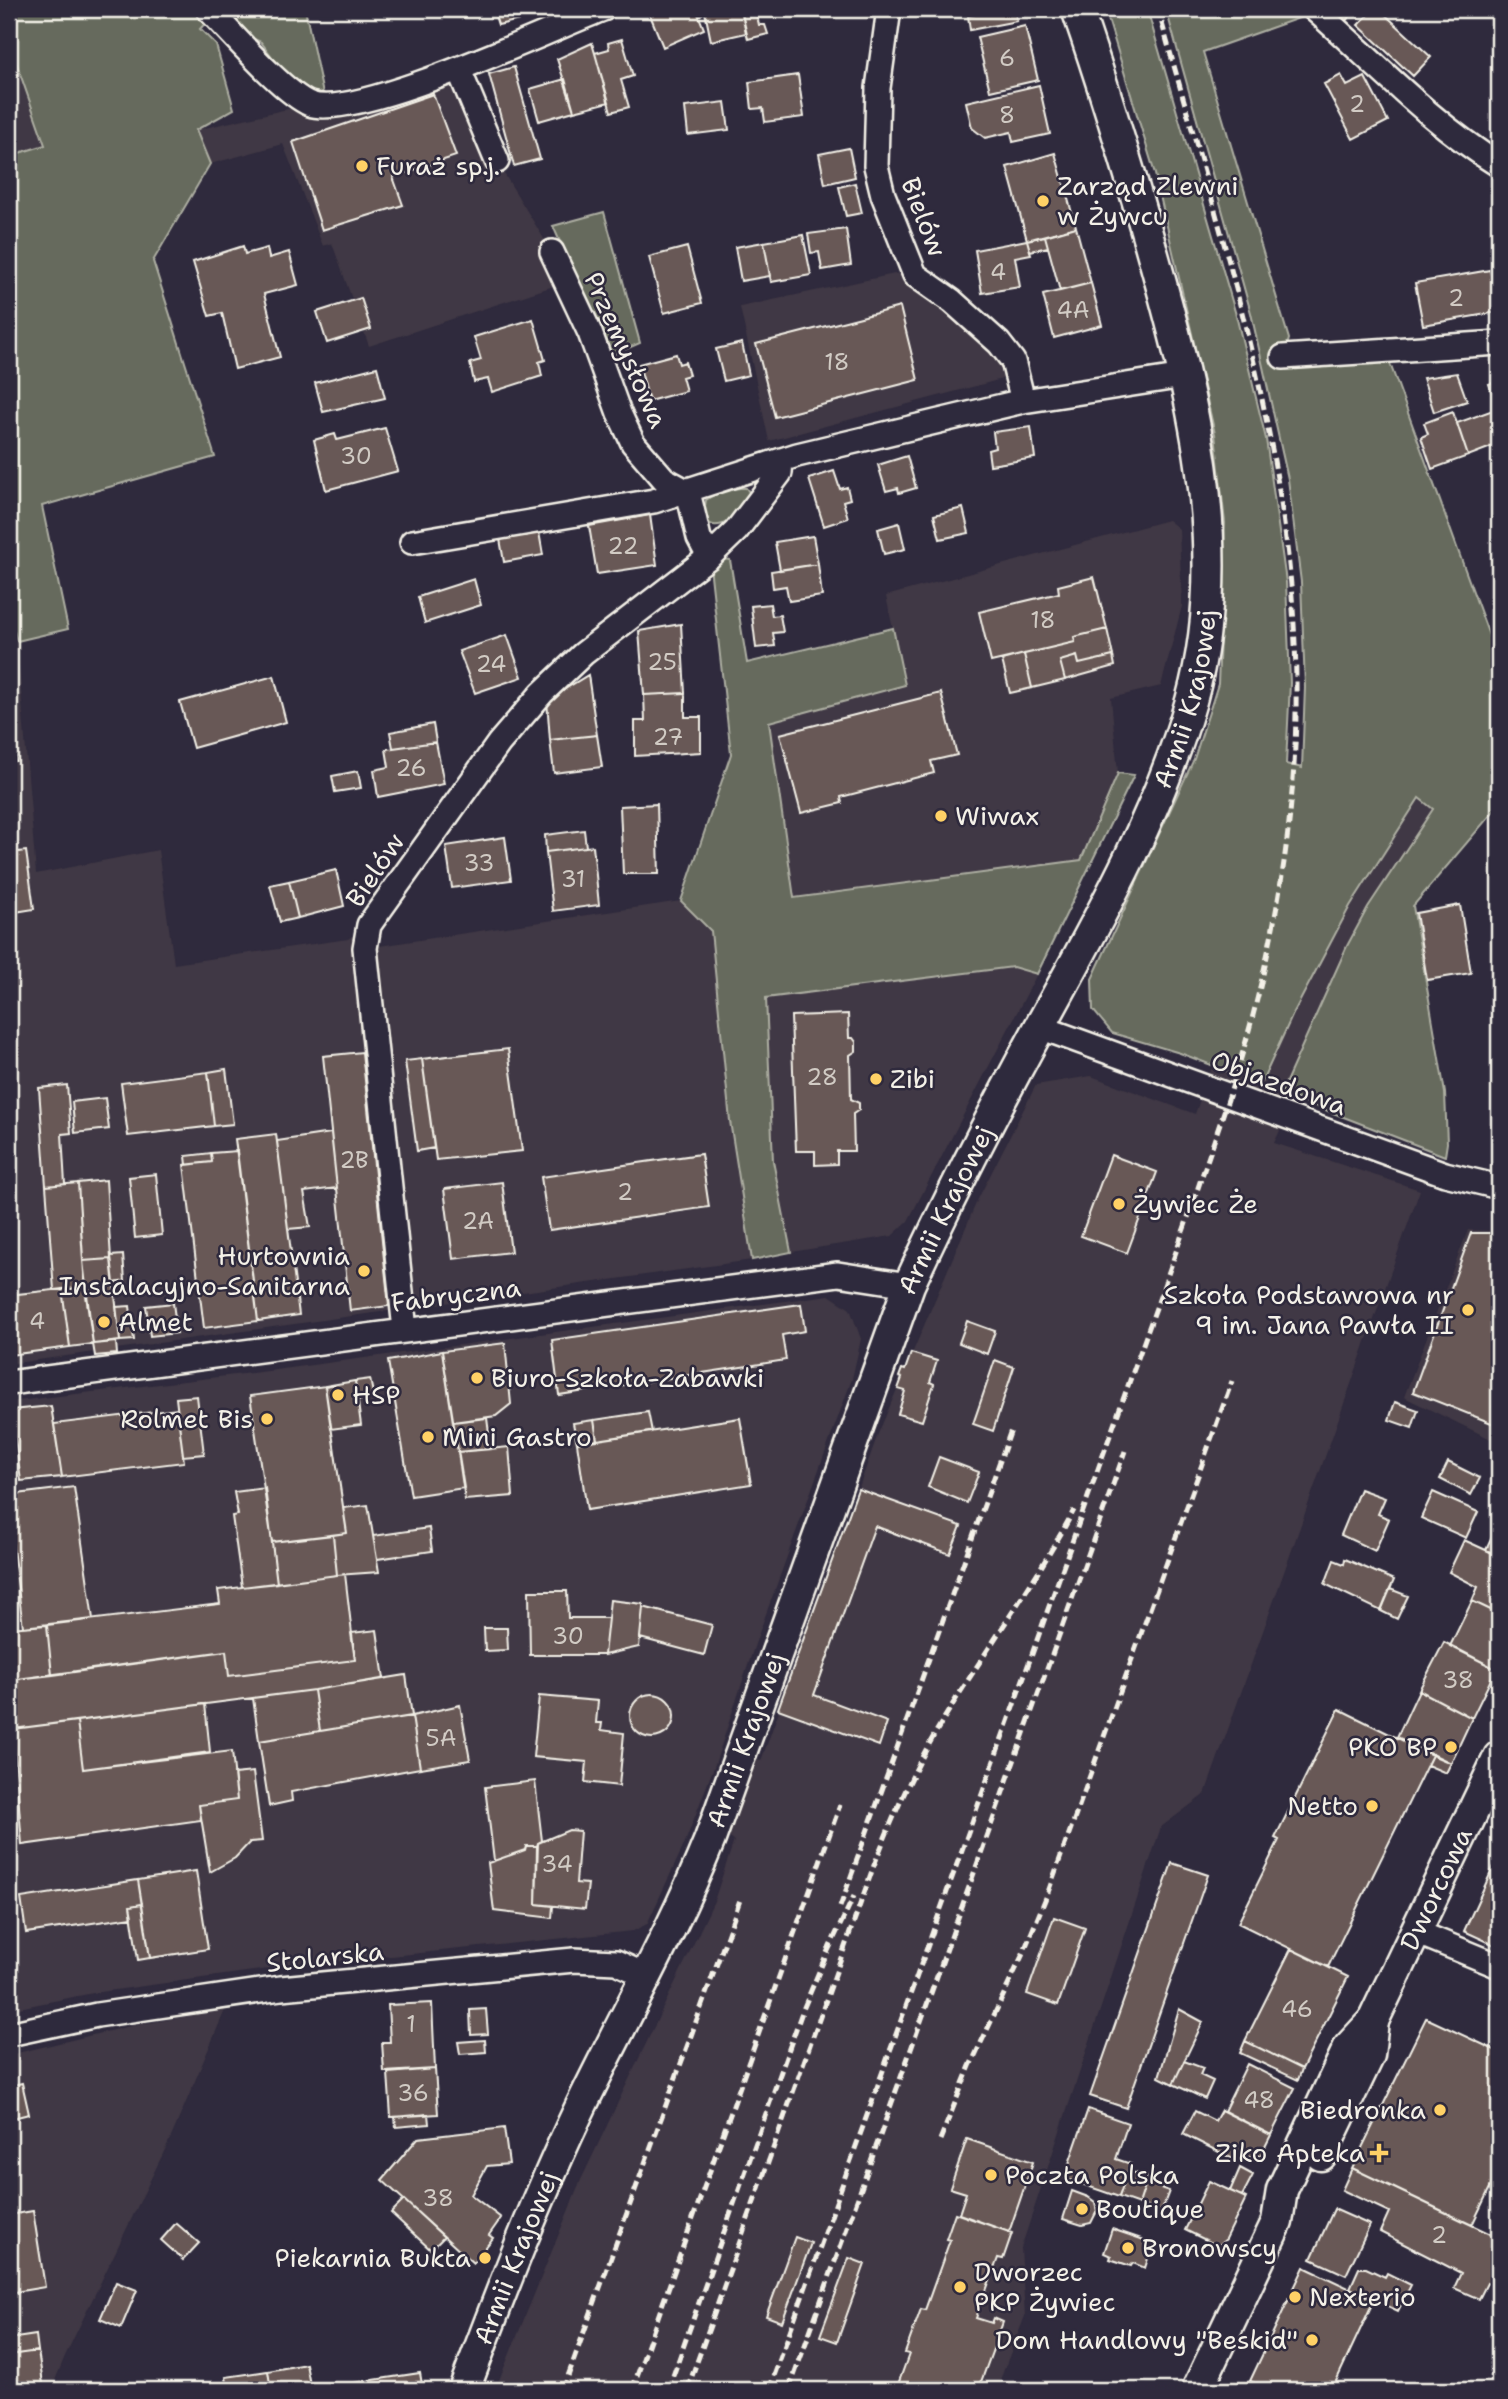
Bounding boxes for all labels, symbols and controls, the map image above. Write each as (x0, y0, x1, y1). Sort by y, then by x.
house number: 6 (999, 43, 1015, 73)
house number: 2 (1349, 89, 1365, 119)
house number: 8 (999, 100, 1015, 130)
place label: Furaż sp.j. (376, 148, 500, 183)
marker: Furaż sp.j. (354, 158, 370, 174)
place label: Zarząd Zlewni w Żywcu (1057, 168, 1239, 233)
street label: Bielów (893, 172, 956, 262)
marker: Zarząd Zlewni w Żywcu (1035, 193, 1051, 209)
house number: 4 (990, 257, 1006, 287)
street label: Przemysłowa (576, 266, 676, 433)
house number: 2 (1448, 283, 1464, 313)
house number: 4A (1057, 295, 1089, 325)
house number: 18 (824, 347, 850, 377)
house number: 30 (340, 441, 372, 471)
house number: 22 (607, 531, 639, 561)
house number: 18 (1030, 605, 1056, 635)
street label: Armii Krajowej (1144, 608, 1224, 793)
house number: 25 (647, 647, 677, 677)
house number: 24 (476, 649, 506, 679)
house number: 27 (653, 722, 683, 752)
house number: 26 (395, 753, 427, 783)
place label: Wiwax (955, 798, 1039, 833)
marker: Wiwax (933, 808, 949, 824)
street label: Bielów (337, 826, 412, 914)
house number: 33 (464, 848, 494, 878)
house number: 31 (561, 864, 585, 894)
street label: Objazdowa (1207, 1042, 1352, 1123)
place label: Zibi (890, 1061, 935, 1096)
house number: 28 (806, 1062, 838, 1092)
marker: Zibi (868, 1071, 884, 1087)
street label: Armii Krajowej (889, 1119, 1001, 1300)
house number: 2B (339, 1145, 369, 1175)
house number: 2 (617, 1177, 633, 1207)
place label: Żywiec Że (1133, 1186, 1258, 1221)
marker: Żywiec Że (1111, 1196, 1127, 1212)
house number: 2A (462, 1206, 494, 1236)
place label: Hurtownia Instalacyjno-Sanitarna (59, 1238, 350, 1303)
marker: Hurtownia Instalacyjno-Sanitarna (356, 1263, 372, 1279)
street label: Fabryczna (389, 1269, 523, 1320)
place label: Szkoła Podstawowa nr 9 im. Jana Pawła II (1164, 1277, 1454, 1342)
marker: Szkoła Podstawowa nr 9 im. Jana Pawła II (1460, 1302, 1476, 1318)
place label: Almet (118, 1304, 193, 1339)
house number: 4 (29, 1306, 45, 1336)
marker: Almet (96, 1314, 112, 1330)
place label: Biuro-Szkoła-Zabawki (491, 1360, 764, 1395)
marker: Biuro-Szkoła-Zabawki (469, 1370, 485, 1386)
place label: HSP (352, 1377, 400, 1412)
marker: HSP (330, 1387, 346, 1403)
place label: Rolmet Bis (120, 1401, 253, 1436)
marker: Rolmet Bis (259, 1411, 275, 1427)
place label: Mini Gastro (442, 1419, 592, 1454)
marker: Mini Gastro (420, 1429, 436, 1445)
house number: 30 (552, 1621, 584, 1651)
street label: Armii Krajowej (697, 1647, 793, 1832)
house number: 38 (1442, 1665, 1474, 1695)
house number: 5A (426, 1723, 456, 1753)
place label: PKO BP (1348, 1729, 1437, 1764)
marker: PKO BP (1443, 1739, 1459, 1755)
place label: Netto (1287, 1788, 1358, 1823)
marker: Netto (1364, 1798, 1380, 1814)
street label: Dworcowa (1391, 1822, 1480, 1956)
house number: 34 (541, 1849, 573, 1879)
street label: Stolarska (264, 1933, 385, 1980)
house number: 46 (1281, 1994, 1313, 2024)
house number: 1 (406, 2009, 416, 2039)
house number: 36 (397, 2078, 429, 2108)
house number: 48 (1243, 2085, 1275, 2115)
place label: Biedronka (1300, 2092, 1426, 2127)
marker: Biedronka (1432, 2102, 1448, 2118)
place label: Ziko Apteka (1215, 2135, 1365, 2170)
marker: Ziko Apteka (1371, 2145, 1387, 2161)
place label: Poczta Polska (1005, 2157, 1179, 2192)
street label: Armii Krajowej (465, 2165, 566, 2349)
marker: Poczta Polska (983, 2167, 999, 2183)
house number: 38 (422, 2183, 454, 2213)
place label: Boutique (1096, 2191, 1204, 2226)
marker: Boutique (1074, 2201, 1090, 2217)
house number: 2 (1431, 2220, 1447, 2250)
place label: Bronowscy (1142, 2230, 1277, 2265)
place label: Piekarnia Bukta (275, 2240, 471, 2275)
marker: Bronowscy (1120, 2240, 1136, 2256)
marker: Piekarnia Bukta (477, 2250, 493, 2266)
place label: Dworzec PKP Żywiec (974, 2254, 1116, 2319)
marker: Dworzec PKP Żywiec (952, 2279, 968, 2295)
place label: Nexterio (1309, 2279, 1416, 2314)
marker: Nexterio (1287, 2289, 1303, 2305)
place label: Dom Handlowy "Beskid" (995, 2322, 1298, 2357)
marker: Dom Handlowy "Beskid" (1304, 2332, 1320, 2348)

